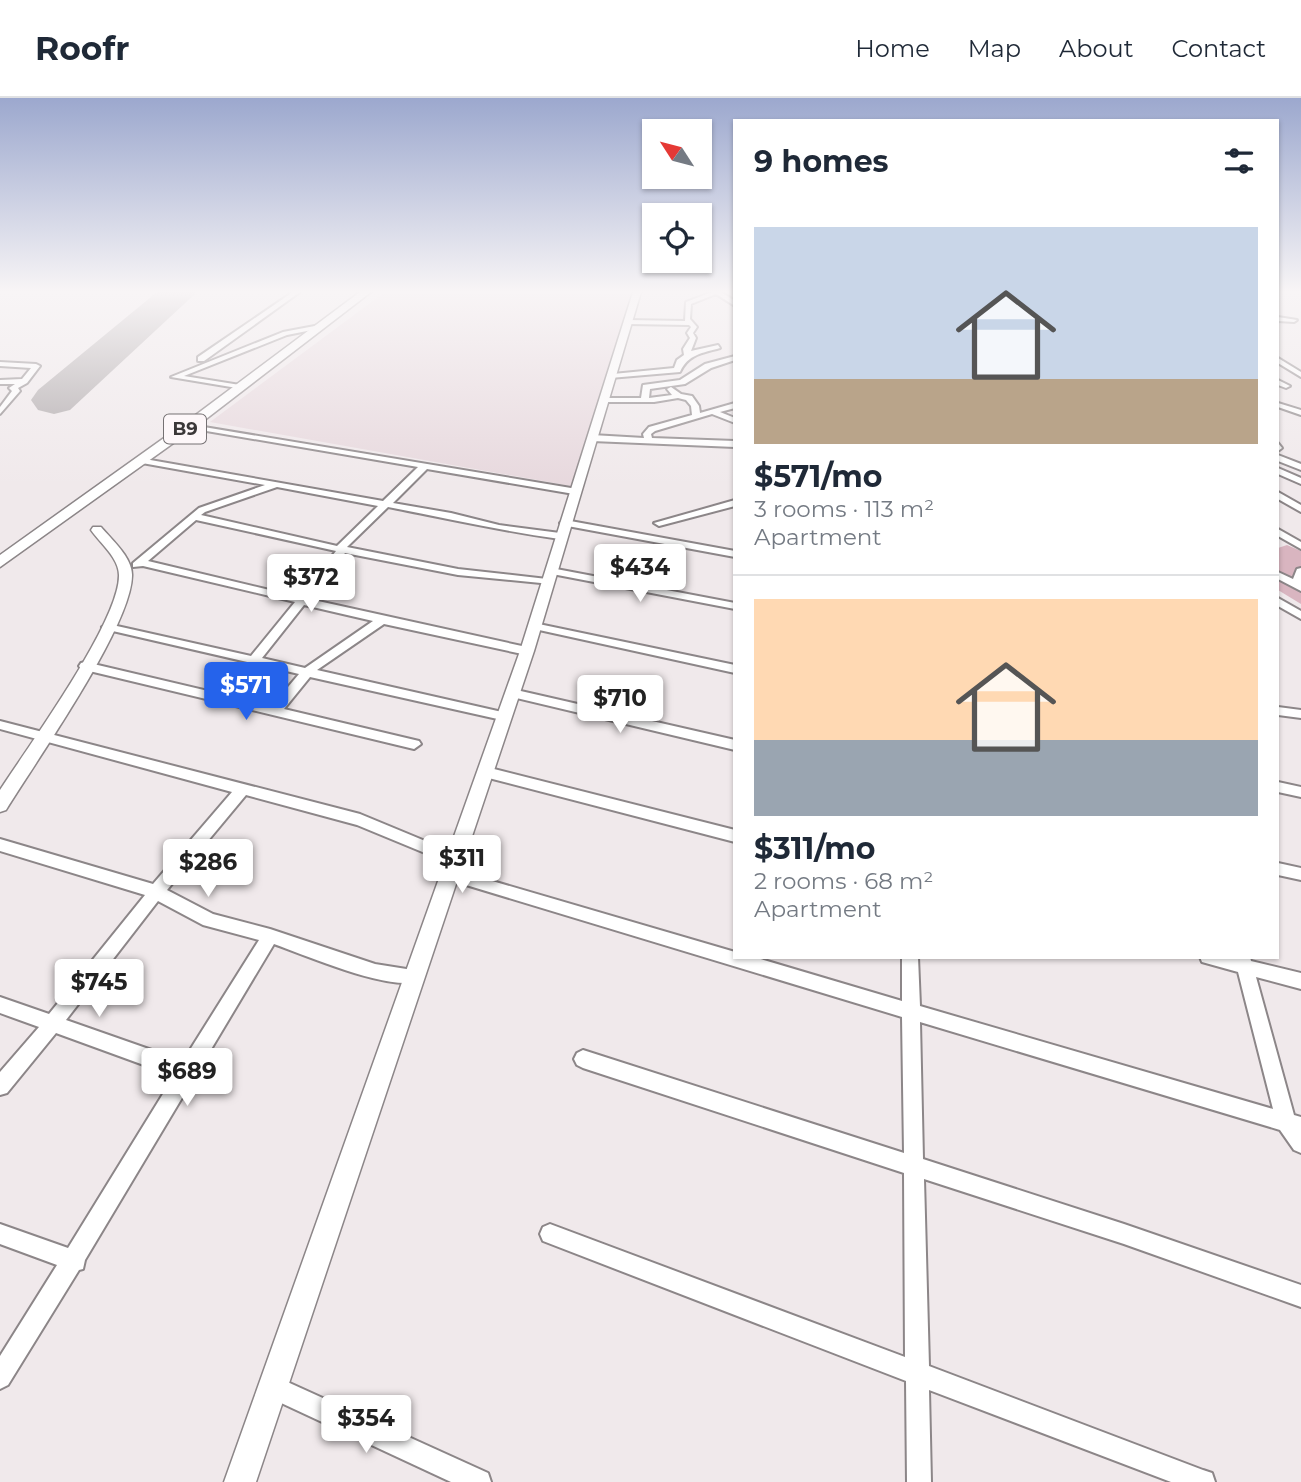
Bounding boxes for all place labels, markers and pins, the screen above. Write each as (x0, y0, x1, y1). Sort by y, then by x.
pin: $434 (599, 545, 681, 604)
pin: $372 (270, 554, 352, 614)
pin: $571 (205, 662, 287, 722)
pin: $710 (579, 676, 661, 735)
pin: $311 (421, 836, 503, 895)
pin: $286 (167, 840, 249, 899)
pin: $745 (58, 960, 140, 1019)
pin: $689 (146, 1048, 228, 1108)
pin: $354 (325, 1396, 407, 1455)

